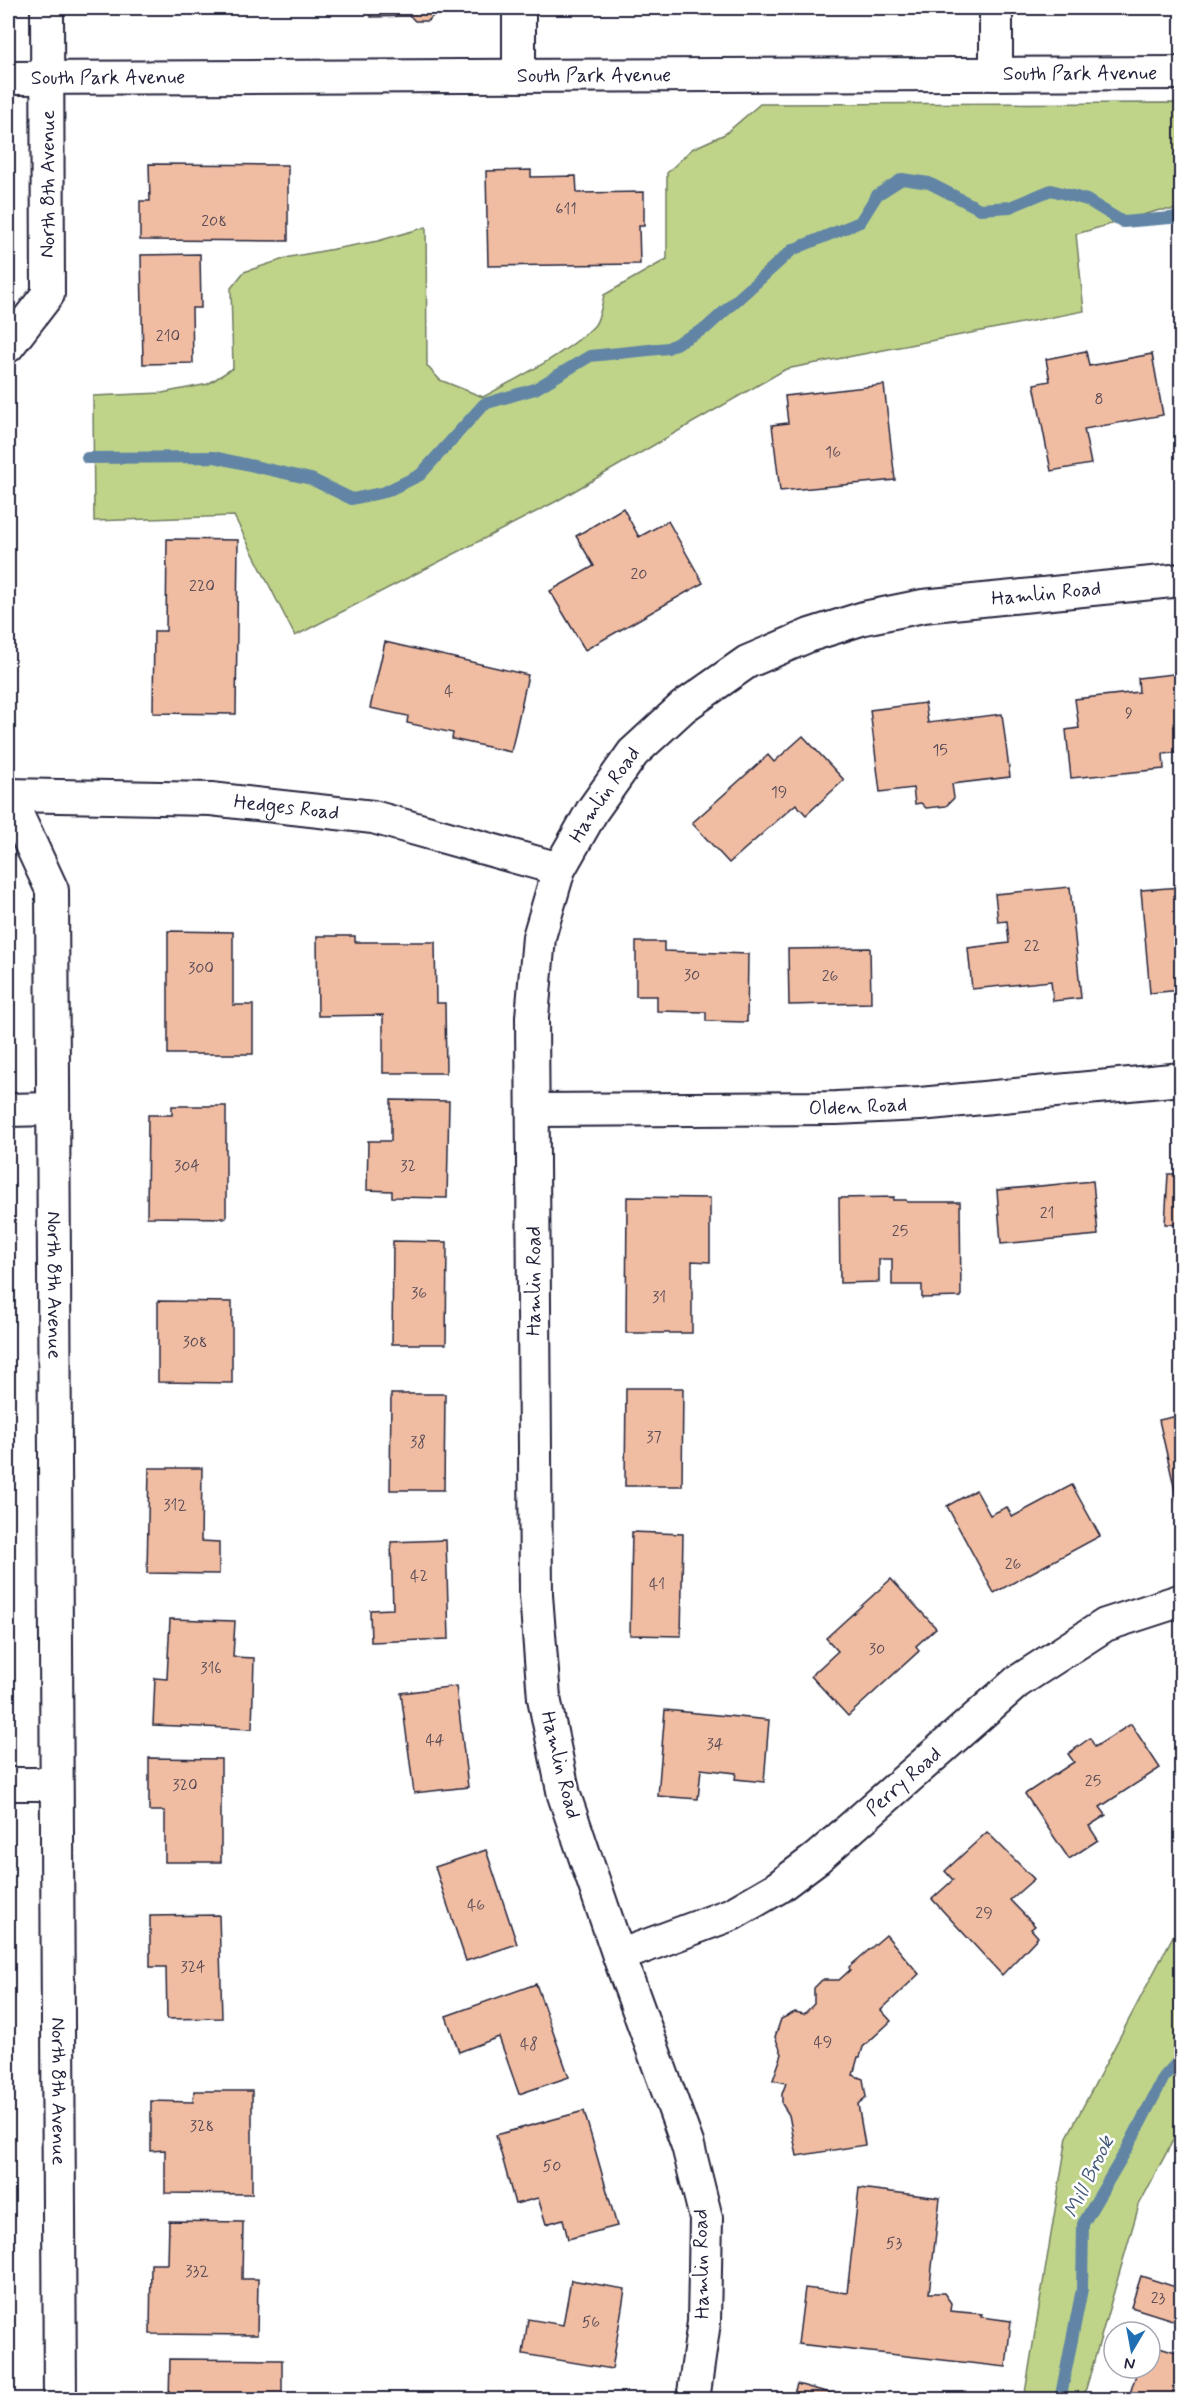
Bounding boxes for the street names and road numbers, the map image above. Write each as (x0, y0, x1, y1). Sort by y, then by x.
street label: South Park Avenue (1003, 60, 1157, 87)
street label: South Park Avenue (517, 62, 671, 89)
street label: South Park Avenue (31, 64, 185, 91)
street label: North 8th Avenue (35, 110, 62, 258)
street label: Hamlin Road (990, 575, 1102, 613)
street label: Hamlin Road (563, 742, 647, 848)
street label: Hedges Road (232, 788, 341, 827)
street label: Olden Road (809, 1091, 908, 1122)
street label: North 8th Avenue (40, 1211, 68, 1360)
street label: Hamlin Road (521, 1226, 548, 1336)
street label: Hamlin Road (534, 1708, 586, 1822)
street label: Perry Road (860, 1741, 947, 1822)
street label: North 8th Avenue (44, 2017, 72, 2166)
street label: Hamlin Road (688, 2209, 716, 2319)

